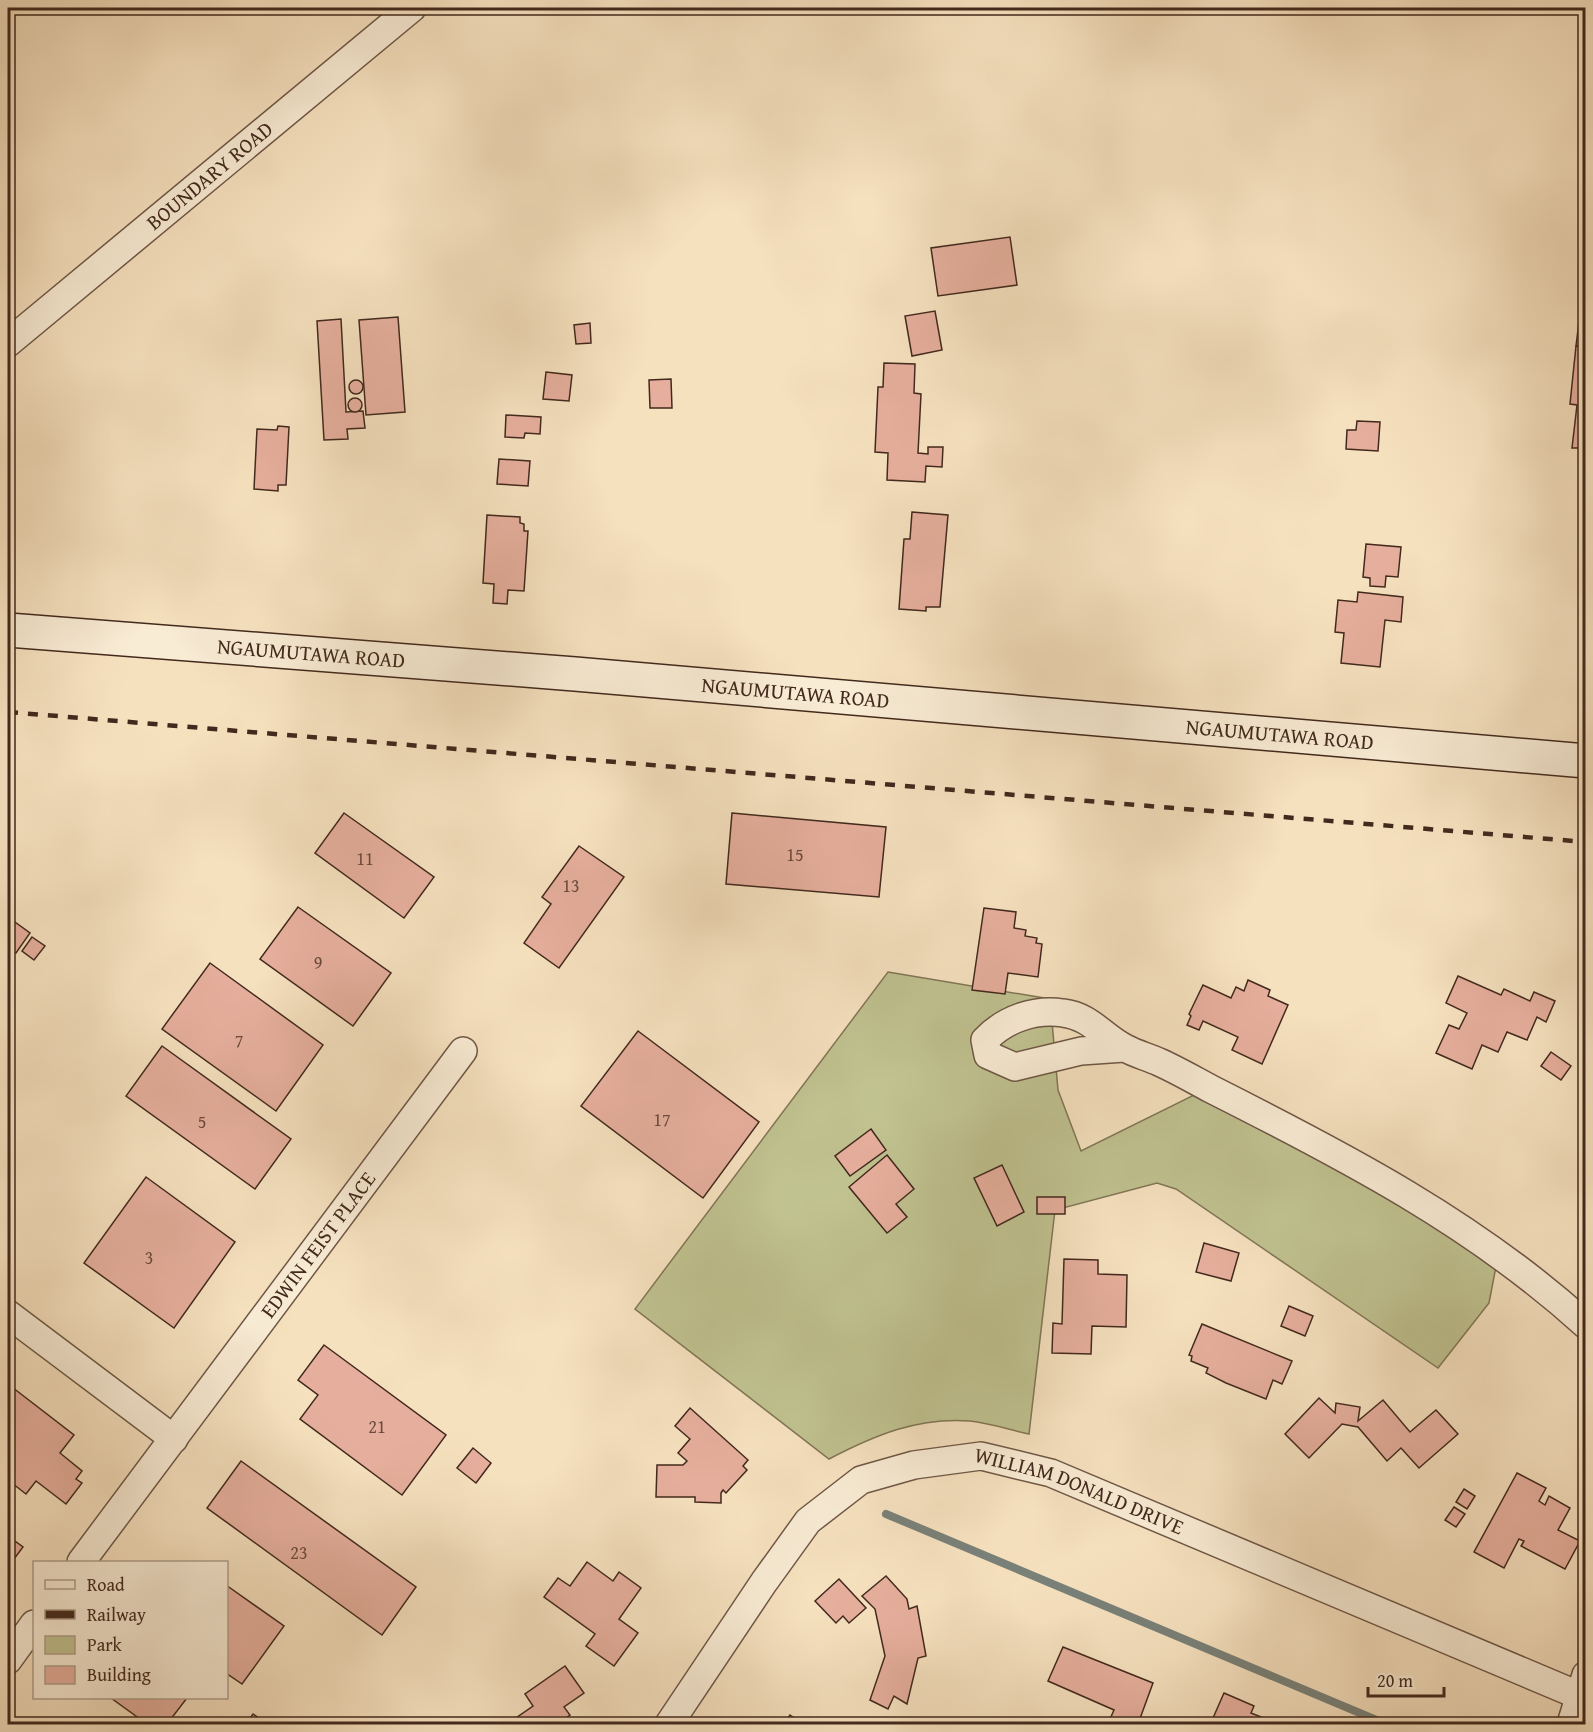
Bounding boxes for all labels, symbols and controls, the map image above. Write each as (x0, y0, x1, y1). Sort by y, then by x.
street label: BOUNDARY ROAD (139, 114, 279, 237)
street label: NGAUMUTAWA ROAD (216, 630, 406, 676)
street label: NGAUMUTAWA ROAD (700, 669, 891, 716)
street label: NGAUMUTAWA ROAD (1185, 711, 1375, 758)
house number: 15 (786, 841, 804, 868)
house number: 11 (356, 845, 374, 872)
house number: 13 (562, 872, 580, 899)
house number: 9 (314, 949, 322, 976)
house number: 7 (235, 1027, 243, 1054)
house number: 17 (653, 1106, 671, 1133)
house number: 5 (198, 1108, 206, 1135)
street label: EDWIN FEIST PLACE (253, 1165, 383, 1324)
house number: 3 (145, 1244, 153, 1271)
house number: 21 (368, 1413, 386, 1440)
street label: WILLIAM DONALD DRIVE (971, 1439, 1189, 1542)
house number: 23 (290, 1539, 308, 1566)
legend (33, 1561, 228, 1699)
text: Road (87, 1571, 125, 1598)
text: Railway (87, 1601, 146, 1628)
text: Park (87, 1631, 123, 1658)
scale bar (1368, 1660, 1444, 1698)
text: Building (87, 1661, 151, 1688)
text: 20 m (1377, 1667, 1413, 1694)

